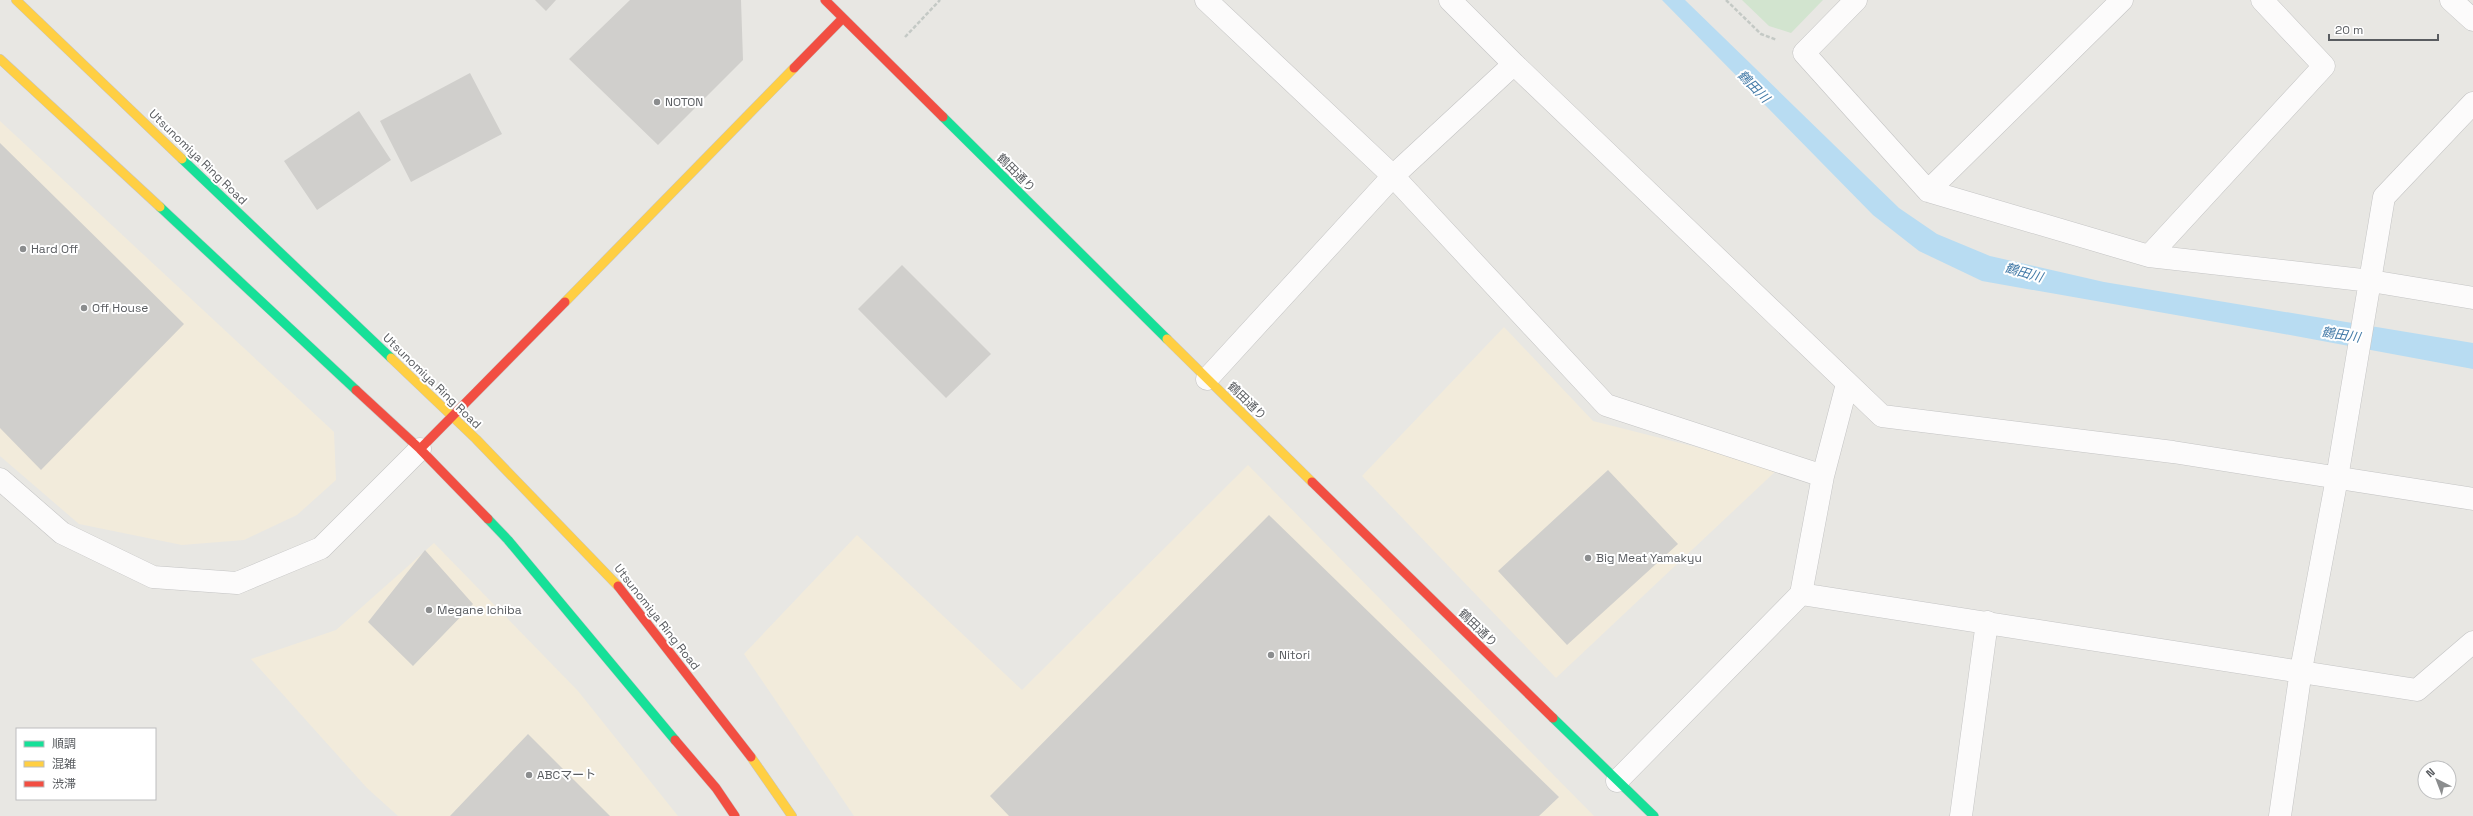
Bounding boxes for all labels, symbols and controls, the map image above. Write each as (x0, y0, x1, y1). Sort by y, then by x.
scale bar (2329, 16, 2438, 42)
text: 20 m (2335, 22, 2363, 38)
water label: 鶴田川 (1734, 67, 1775, 108)
place label: NOTON (665, 94, 703, 110)
marker: NOTON (652, 97, 662, 107)
street label: Utsunomiya Ring Road (145, 106, 251, 208)
street label: 鶴田通り (993, 150, 1039, 196)
place label: Hard Off (31, 241, 78, 257)
marker: Hard Off (18, 244, 28, 254)
water label: 鶴田川 (2003, 259, 2047, 287)
place label: Off House (92, 300, 148, 316)
marker: Off House (79, 303, 89, 313)
water label: 鶴田川 (2320, 323, 2363, 346)
street label: Utsunomiya Ring Road (379, 330, 485, 432)
street label: 鶴田通り (1224, 379, 1270, 423)
place label: Big Meat Yamakyu (1596, 550, 1702, 566)
marker: Big Meat Yamakyu (1583, 553, 1593, 563)
street label: Utsunomiya Ring Road (610, 561, 704, 673)
place label: Megane Ichiba (437, 602, 522, 618)
marker: Megane Ichiba (424, 605, 434, 615)
street label: 鶴田通り (1455, 606, 1501, 650)
place label: Nitori (1279, 647, 1310, 663)
marker: Nitori (1266, 650, 1276, 660)
legend (16, 728, 156, 800)
text: 順調 (52, 736, 76, 752)
text: 混雑 (52, 756, 76, 772)
north arrow (2417, 760, 2457, 800)
text: N (2423, 765, 2438, 780)
place label: ABCマート (537, 767, 596, 783)
marker: ABCマート (524, 770, 534, 780)
text: 渋滞 (52, 776, 76, 792)

